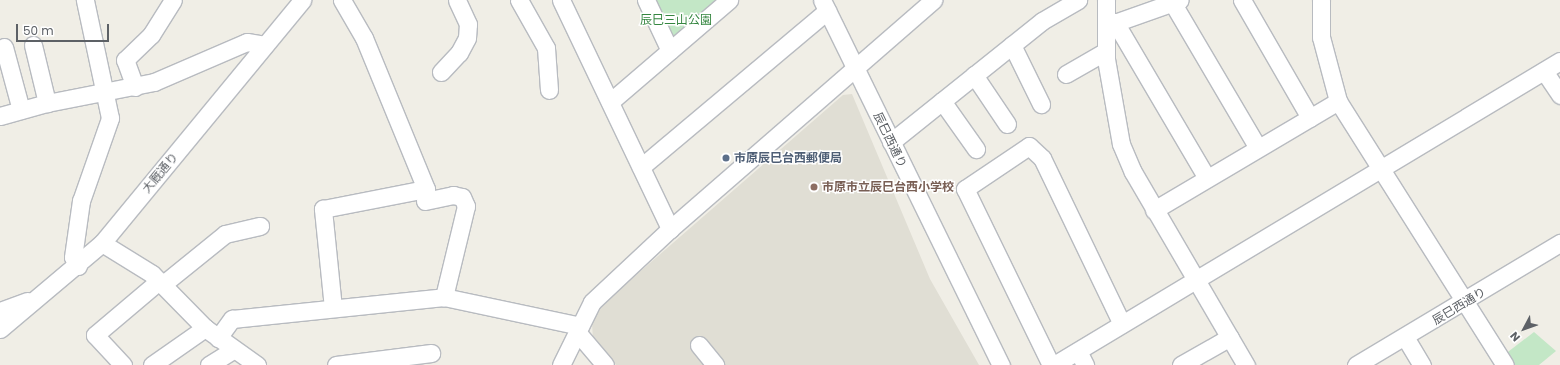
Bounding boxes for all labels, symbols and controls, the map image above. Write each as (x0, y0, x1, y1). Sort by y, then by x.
park label: 辰巳三山公園 (640, 13, 712, 27)
scale bar (18, 16, 111, 42)
text: 50 m (23, 22, 54, 39)
street label: 辰巳西通り (870, 110, 910, 170)
street label: 大厩通り (139, 150, 181, 196)
place label: 市原辰巳台西郵便局 (734, 151, 842, 165)
marker: 市原辰巳台西郵便局 (721, 153, 731, 163)
place label: 市原市立辰巳台西小学校 (822, 180, 954, 194)
marker: 市原市立辰巳台西小学校 (809, 182, 819, 192)
street label: 辰巳西通り (1430, 284, 1488, 328)
north arrow (1504, 309, 1544, 349)
text: N (1506, 328, 1524, 345)

